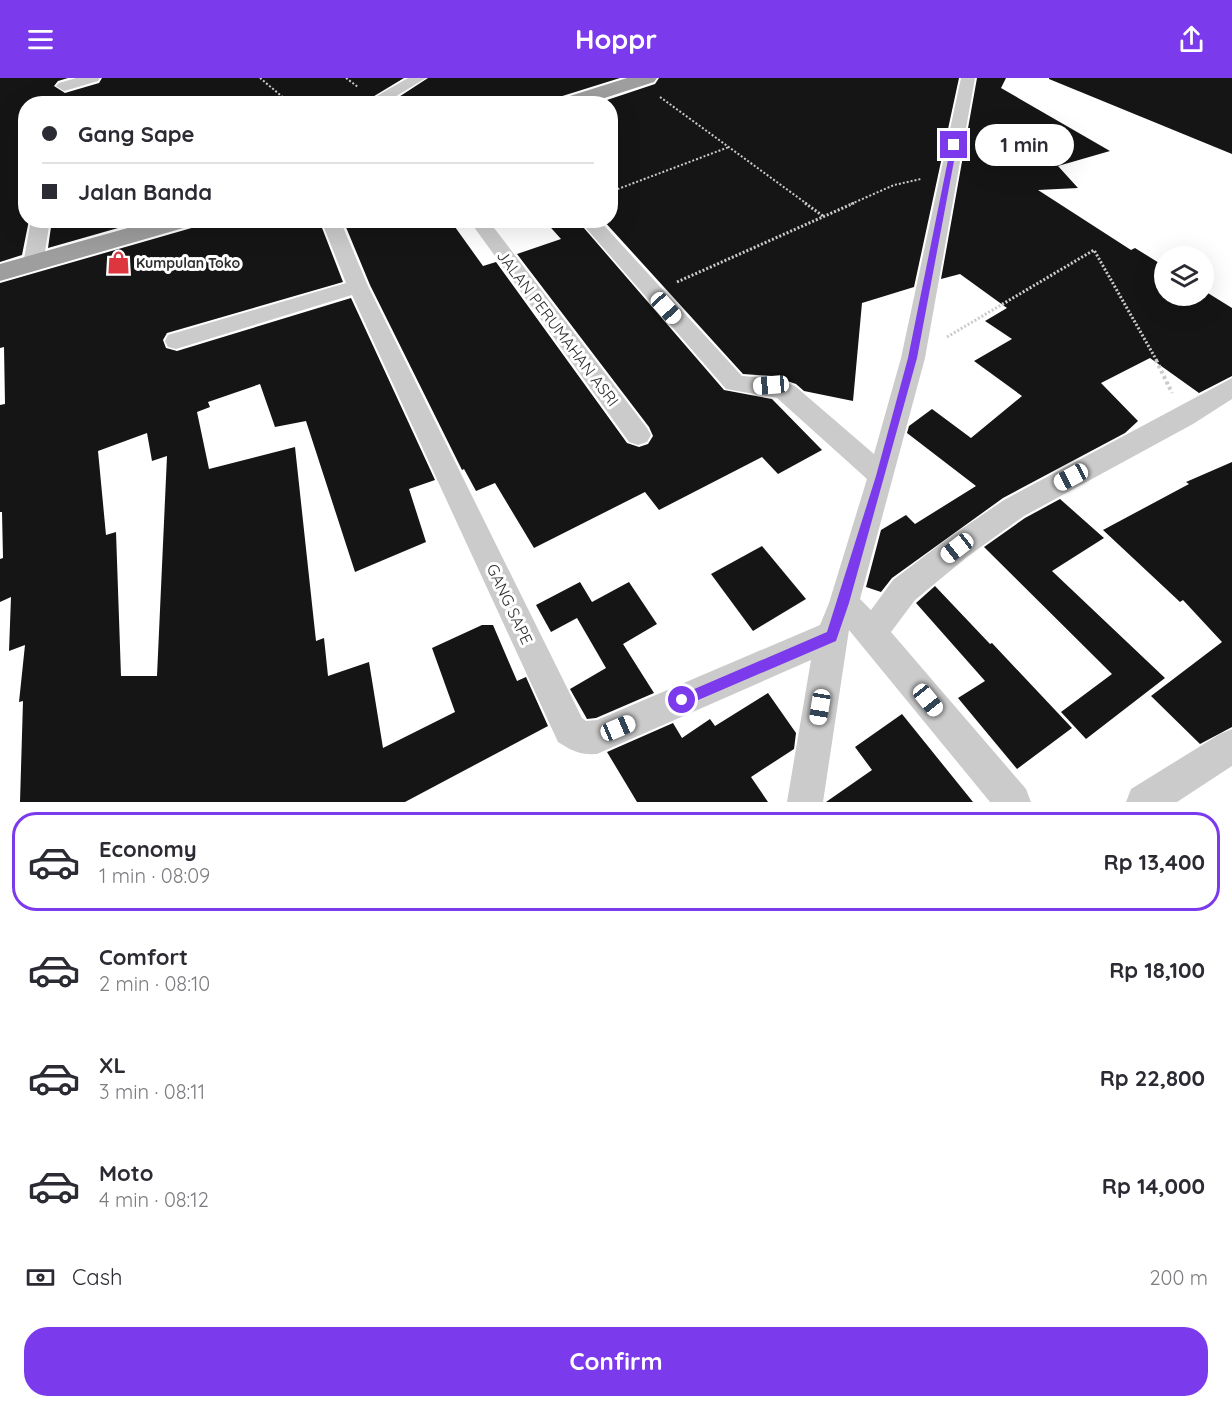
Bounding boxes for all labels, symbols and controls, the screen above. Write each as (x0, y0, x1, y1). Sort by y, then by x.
text: Hoppr (575, 22, 657, 56)
icon: menu (24, 23, 57, 56)
icon: share (1175, 23, 1208, 56)
text: Gang Sape (78, 120, 195, 148)
callout: 1 min (975, 124, 1074, 166)
route end (940, 131, 967, 158)
text: 1 min (1000, 132, 1049, 157)
text: Jalan Banda (78, 178, 212, 206)
street label: JALAN PERUMAHAN ASRI (493, 246, 623, 410)
map controls (1154, 246, 1214, 306)
button: layers (1154, 246, 1214, 306)
shop icon: Kumpulan Toko (105, 250, 131, 276)
place label: Kumpulan Toko (136, 254, 240, 272)
car (647, 289, 685, 327)
car (752, 374, 790, 396)
car (1051, 461, 1091, 493)
car (937, 530, 977, 566)
street label: GANG SAPE (483, 561, 537, 647)
car (910, 680, 946, 720)
route start (668, 686, 695, 713)
car (808, 688, 832, 726)
car (598, 713, 638, 743)
icon: car (27, 835, 81, 889)
text: Economy (99, 835, 197, 863)
text: Rp 13,400 (1104, 848, 1205, 876)
text: 1 min · 08:09 (99, 863, 210, 888)
icon: car (27, 943, 81, 997)
text: Comfort (99, 943, 188, 971)
text: Rp 18,100 (1109, 956, 1205, 984)
text: 2 min · 08:10 (99, 971, 210, 996)
icon: car (27, 1051, 81, 1105)
text: XL (99, 1051, 126, 1079)
text: Rp 22,800 (1100, 1064, 1205, 1092)
text: 3 min · 08:11 (99, 1079, 205, 1104)
icon: car (27, 1159, 81, 1213)
text: Moto (99, 1159, 153, 1187)
text: Rp 14,000 (1102, 1172, 1205, 1200)
text: 4 min · 08:12 (99, 1187, 209, 1212)
icon: cash (24, 1261, 57, 1294)
text: Cash (72, 1263, 123, 1291)
text: 200 m (1149, 1265, 1208, 1290)
button: Confirm (24, 1327, 1208, 1396)

